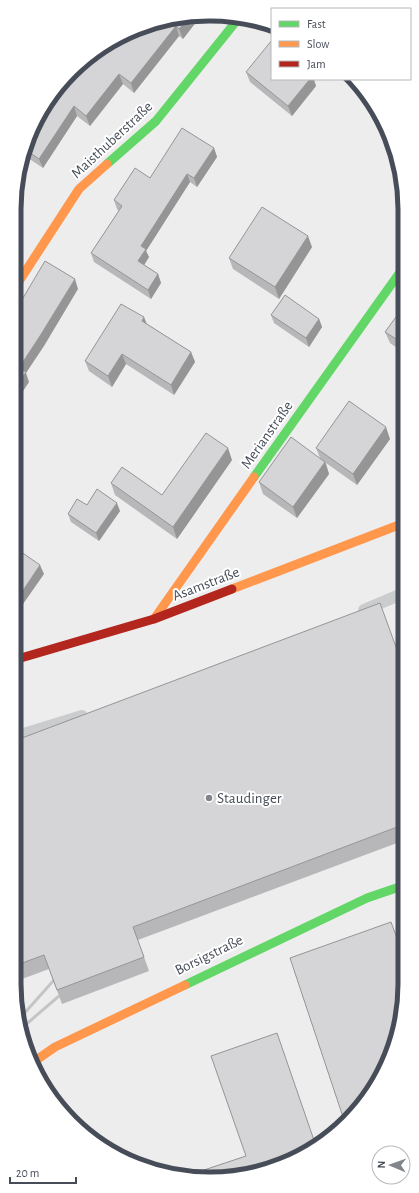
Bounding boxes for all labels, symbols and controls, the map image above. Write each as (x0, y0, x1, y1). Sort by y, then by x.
legend (271, 8, 411, 80)
text: Fast (307, 18, 326, 30)
text: Slow (307, 38, 329, 50)
text: Jam (307, 58, 326, 70)
street label: Maisthuberstraße (69, 99, 155, 181)
street label: Merianstraße (238, 398, 296, 472)
street label: Asamstraße (171, 564, 242, 604)
place label: Staudinger (217, 791, 282, 806)
marker: Staudinger (204, 793, 214, 803)
street label: Borsigstraße (173, 932, 245, 978)
north arrow (371, 1145, 411, 1185)
scale bar (10, 1159, 76, 1185)
text: N (376, 1161, 387, 1169)
text: 20 m (16, 1167, 39, 1179)

